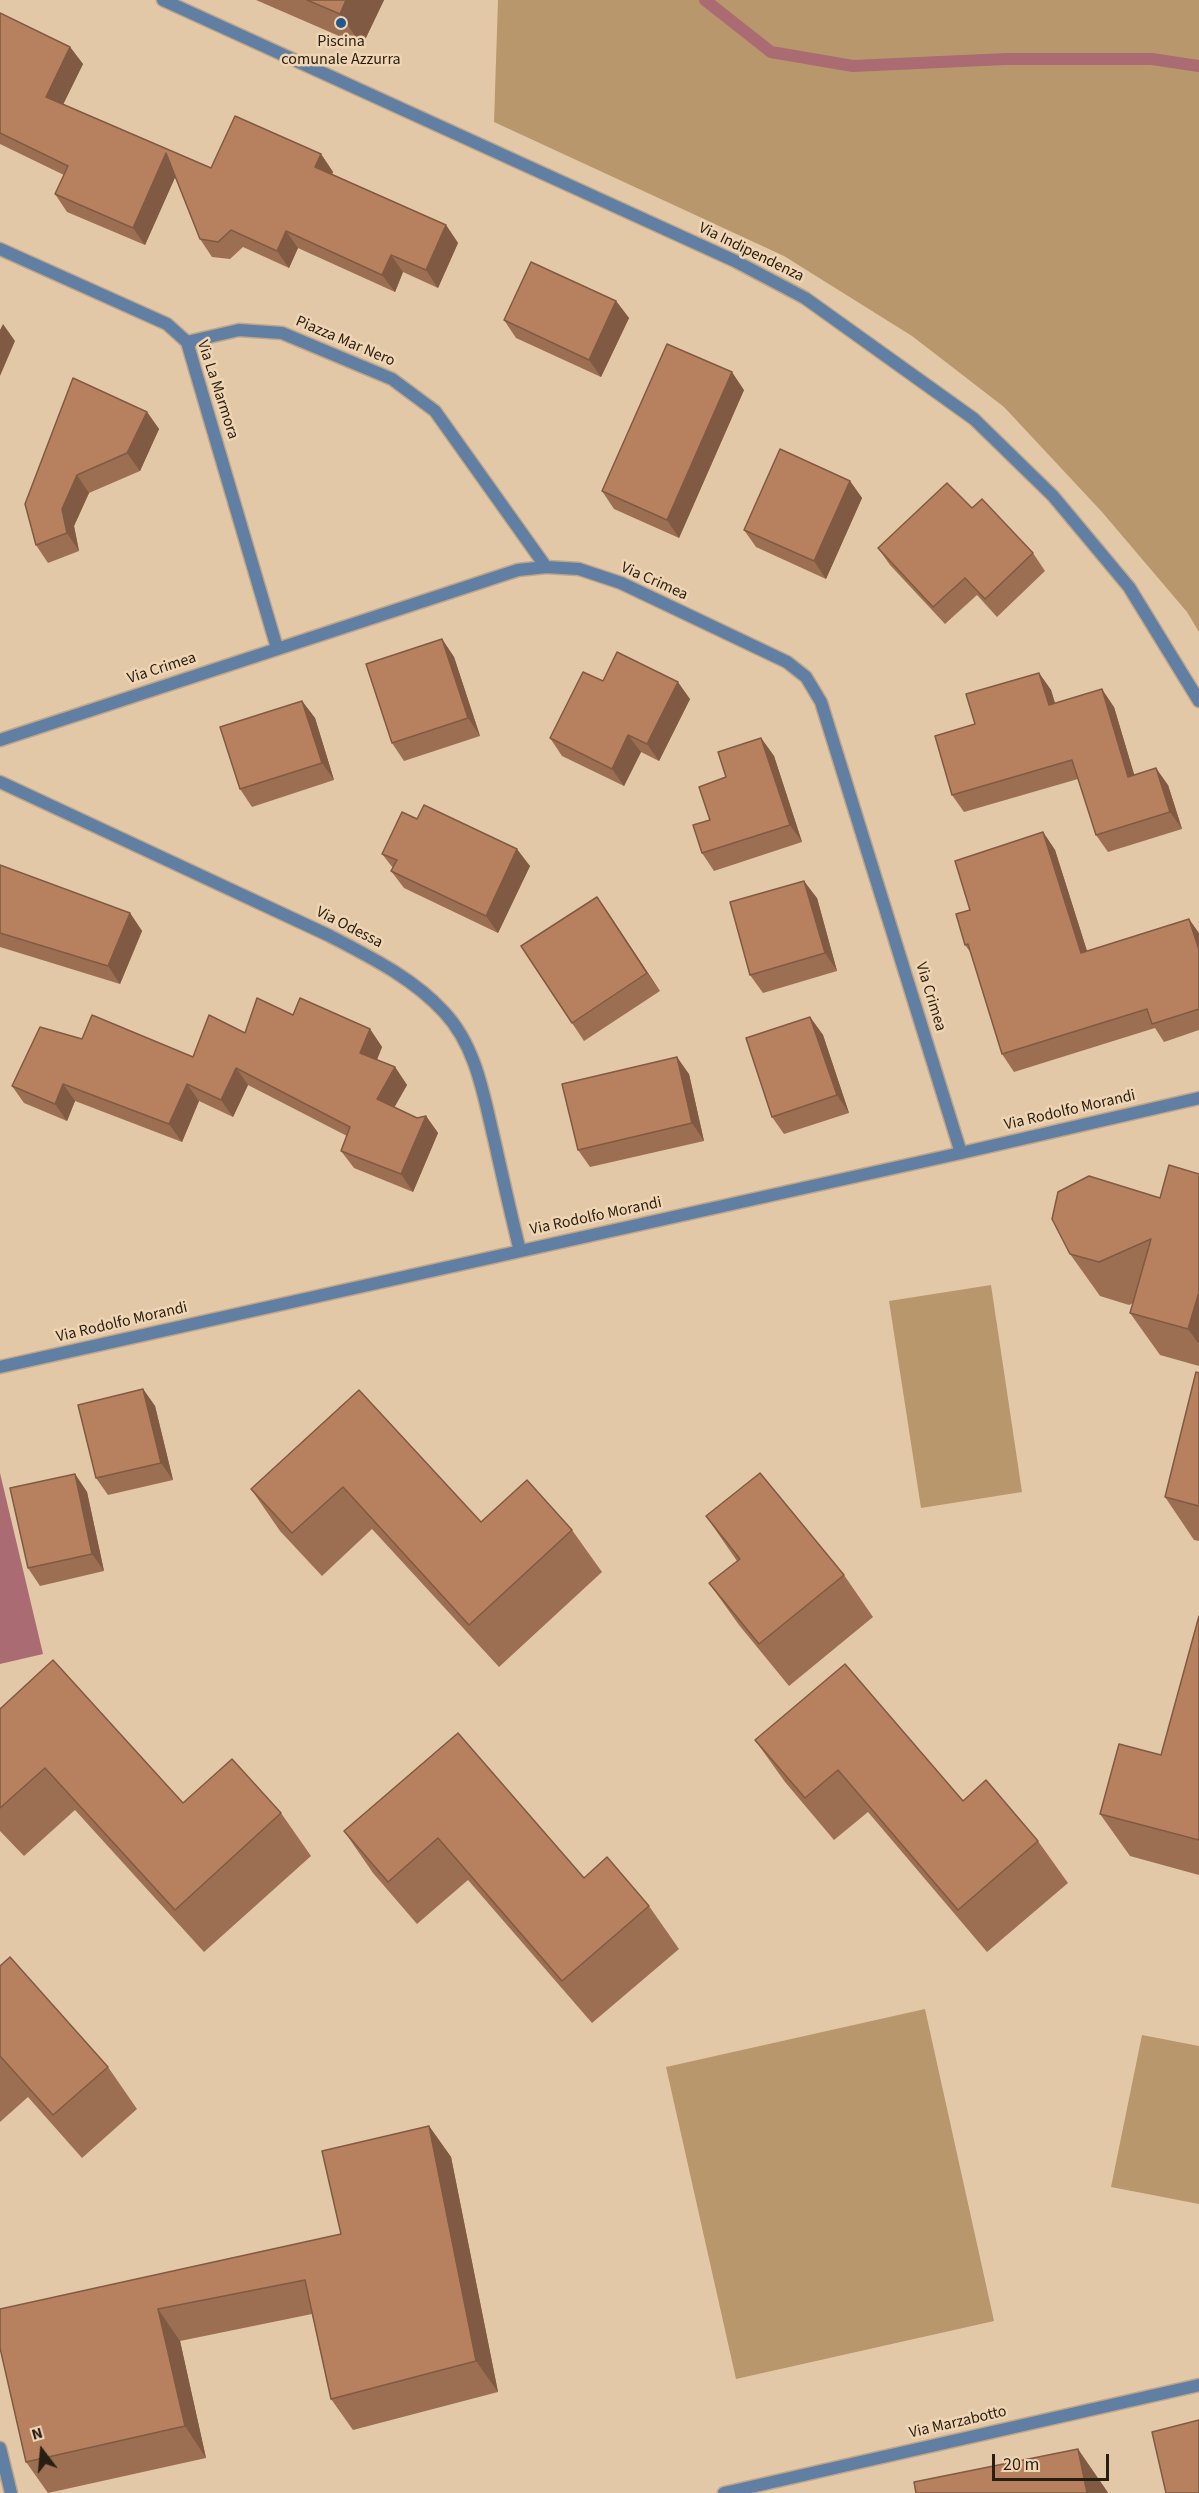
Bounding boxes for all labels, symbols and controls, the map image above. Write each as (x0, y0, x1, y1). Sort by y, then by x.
marker: Piscina comunale Azzurra (334, 16, 348, 30)
place label: Piscina comunale Azzurra (281, 32, 401, 70)
street label: Via Indipendenza (695, 219, 807, 287)
street label: Piazza Mar Nero (292, 312, 398, 372)
street label: Via La Marmora (192, 338, 242, 442)
street label: Via Crimea (618, 559, 690, 605)
street label: Via Crimea (125, 649, 199, 689)
street label: Via Odessa (312, 903, 386, 953)
street label: Via Crimea (910, 960, 950, 1034)
street label: Via Rodolfo Morandi (1002, 1087, 1138, 1135)
street label: Via Rodolfo Morandi (528, 1194, 664, 1240)
street label: Via Rodolfo Morandi (54, 1299, 190, 1347)
street label: Via Marzabotto (907, 2402, 1009, 2444)
north arrow (12, 2421, 72, 2481)
text: N (29, 2422, 45, 2446)
scale bar (995, 2442, 1112, 2480)
text: 20 m (1003, 2452, 1039, 2477)

